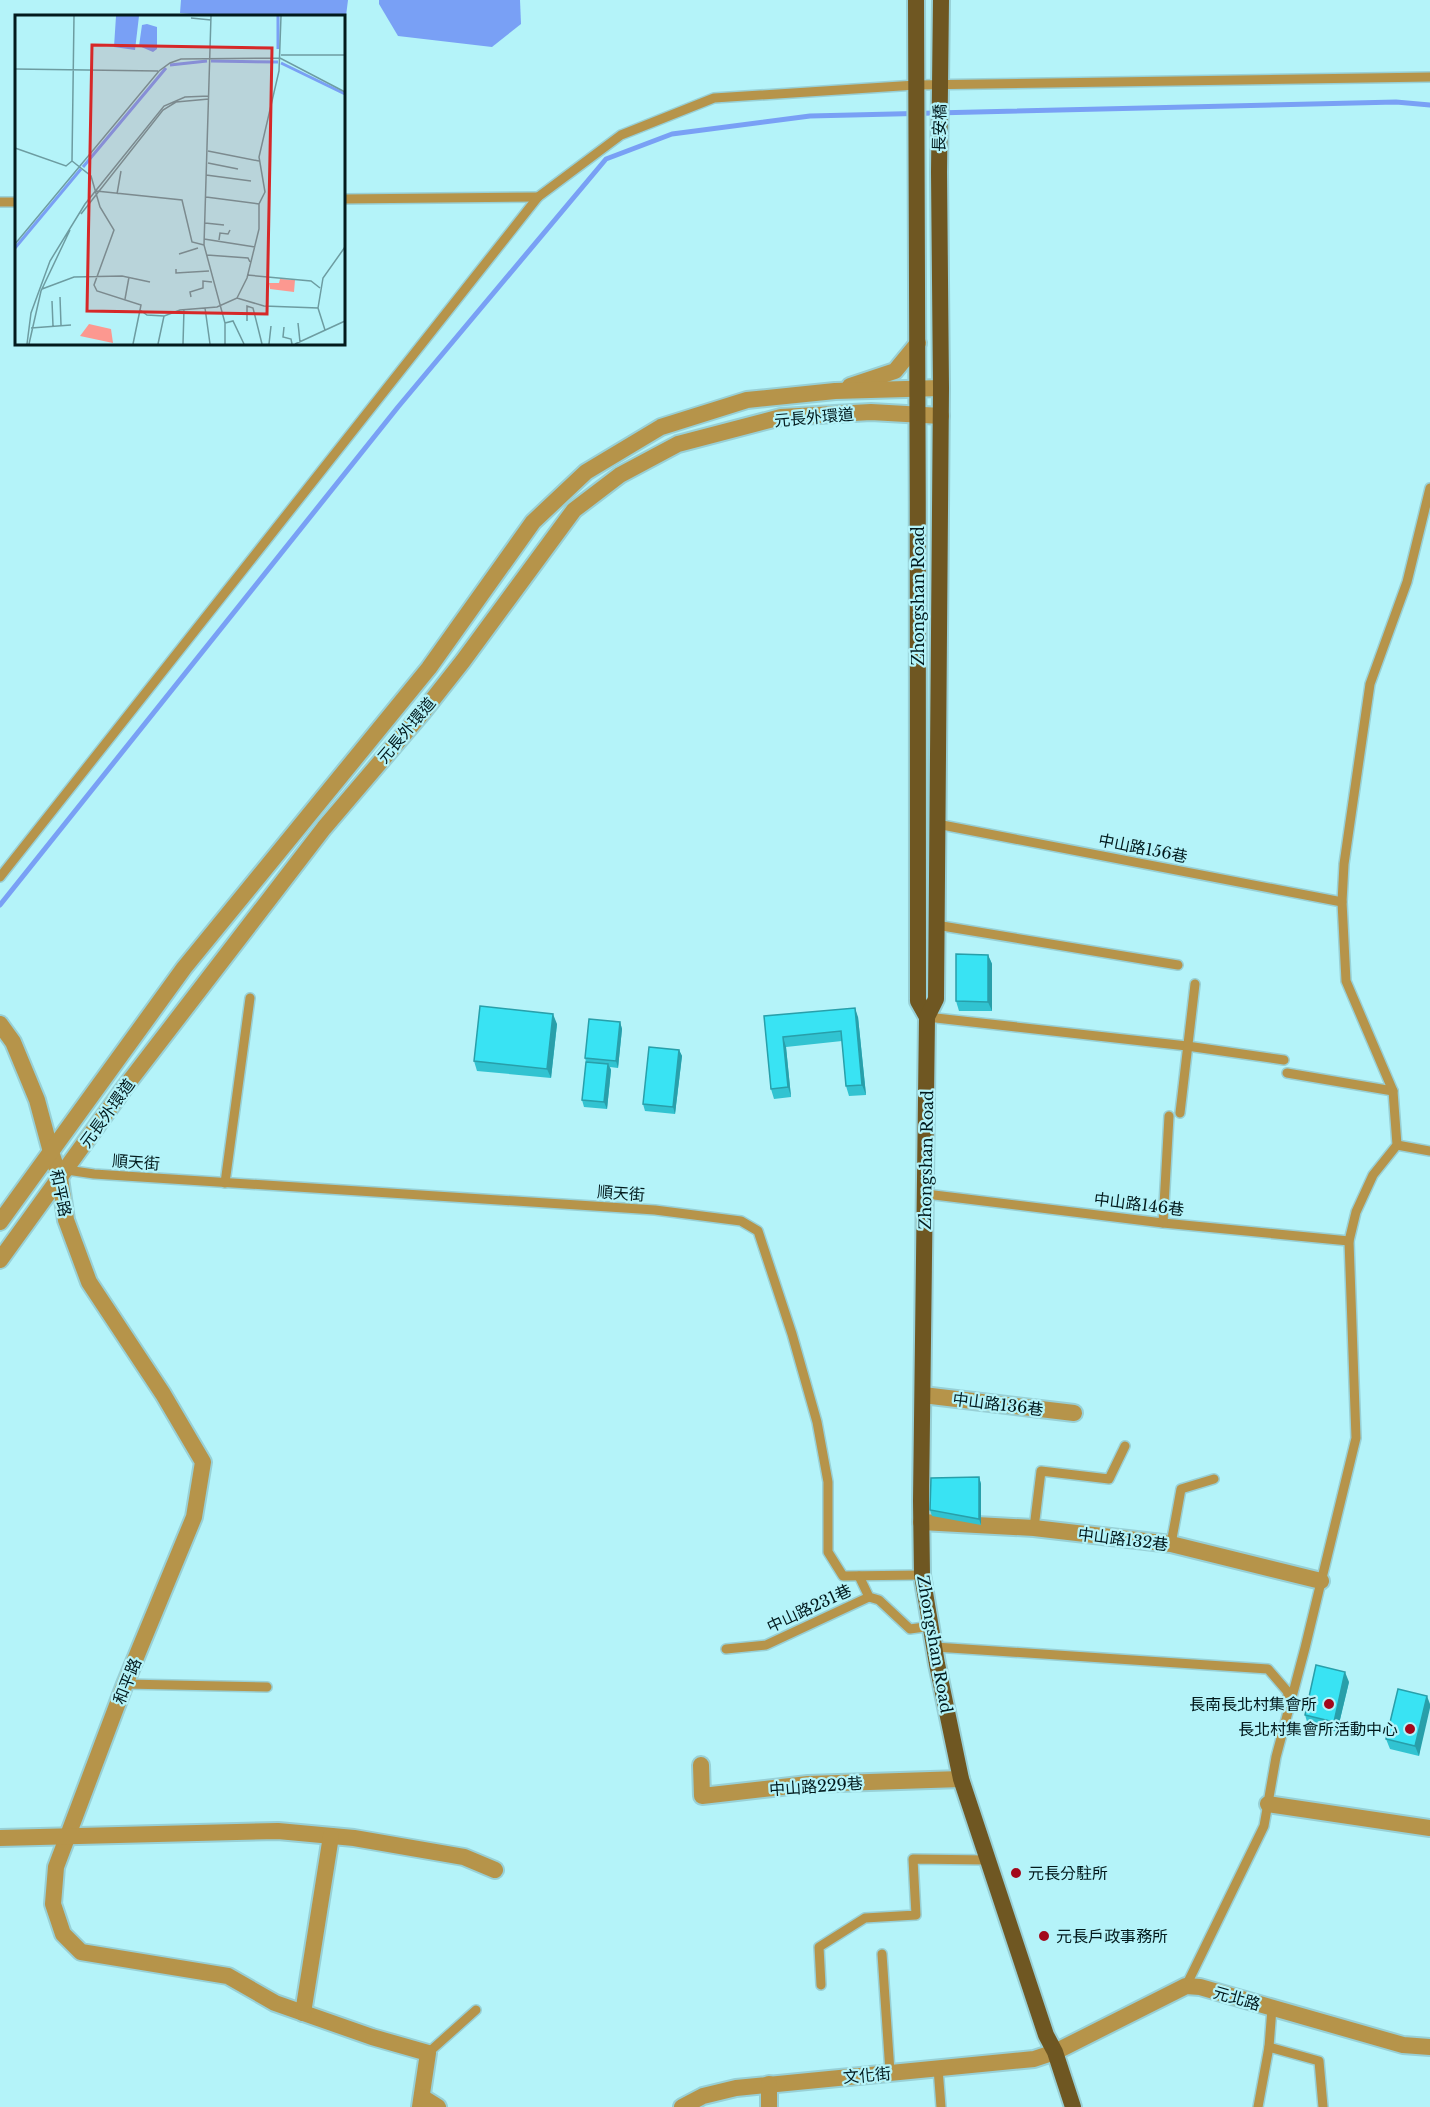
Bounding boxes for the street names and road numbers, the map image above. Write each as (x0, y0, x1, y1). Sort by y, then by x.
street label: 長安橋 (929, 104, 949, 152)
street label: 元長外環道 (773, 404, 855, 430)
street label: Zhongshan Road (908, 526, 928, 666)
street label: 元長外環道 (373, 693, 439, 767)
street label: 中山路156巷 (1097, 830, 1189, 866)
street label: 元長外環道 (75, 1075, 139, 1151)
street label: Zhongshan Road (915, 1090, 937, 1230)
street label: 順天街 (111, 1150, 161, 1174)
street label: 和平路 (46, 1167, 76, 1219)
street label: 順天街 (596, 1181, 646, 1205)
street label: 中山路146巷 (1093, 1189, 1185, 1219)
street label: 中山路136巷 (951, 1389, 1045, 1419)
street label: 中山路132巷 (1077, 1524, 1169, 1554)
street label: Zhongshan Road (913, 1573, 957, 1715)
street label: 中山路231巷 (764, 1580, 854, 1636)
street label: 和平路 (109, 1655, 145, 1707)
street label: 中山路229巷 (768, 1773, 864, 1799)
street label: 元北路 (1211, 1982, 1263, 2014)
street label: 文化街 (842, 2063, 892, 2087)

